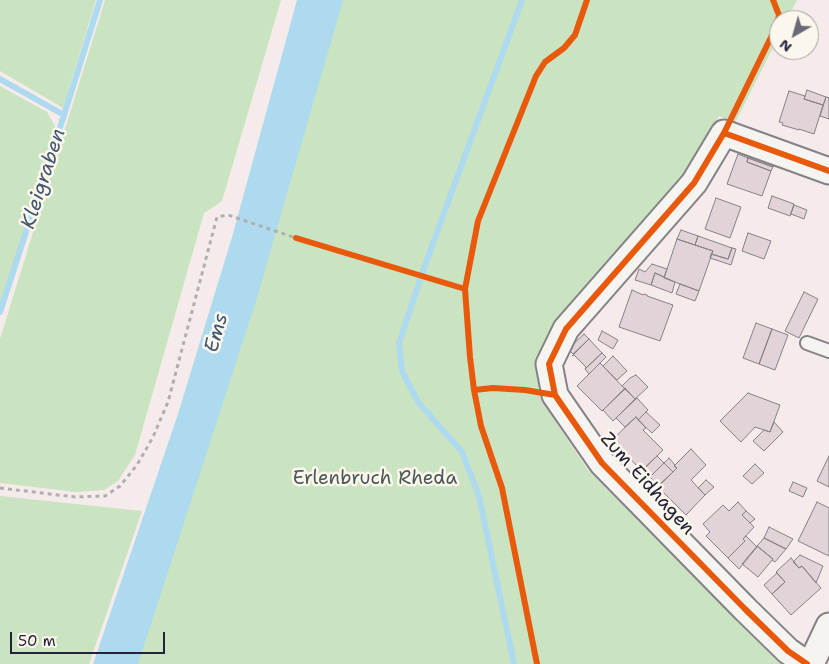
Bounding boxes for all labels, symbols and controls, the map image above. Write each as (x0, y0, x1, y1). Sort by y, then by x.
north arrow (769, 10, 819, 60)
text: N (775, 36, 795, 57)
water label: Kleigraben (17, 126, 71, 232)
water label: Ems (200, 311, 234, 355)
street label: Zum Eidhagen (595, 428, 699, 540)
park label: Erlenbruch Rheda (293, 468, 457, 490)
scale bar (12, 622, 168, 654)
text: 50 m (18, 631, 56, 651)

